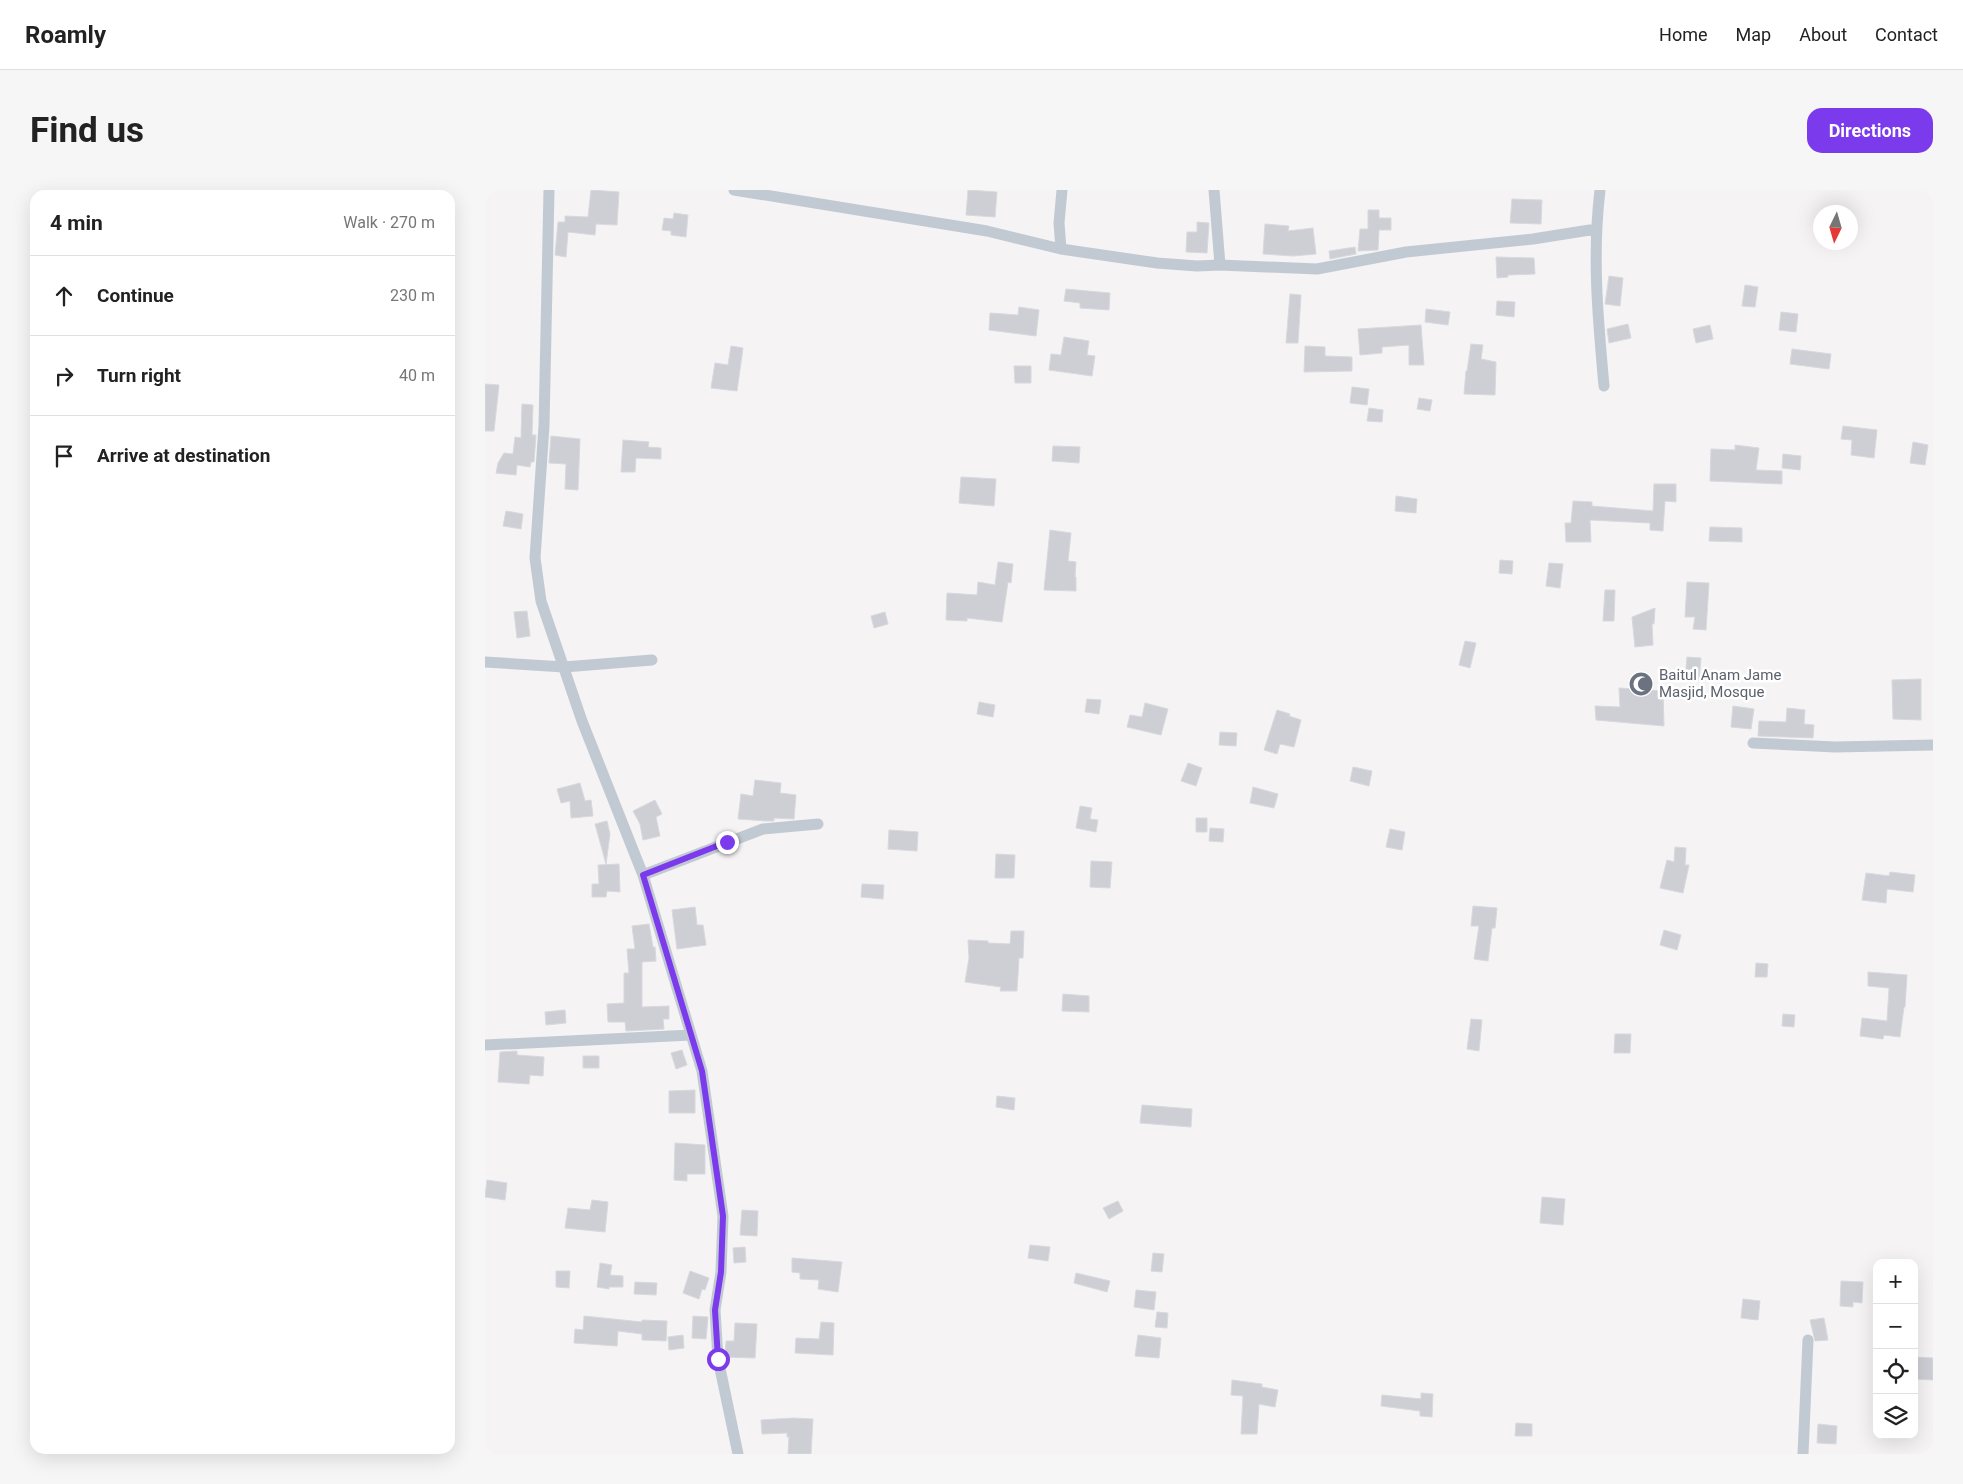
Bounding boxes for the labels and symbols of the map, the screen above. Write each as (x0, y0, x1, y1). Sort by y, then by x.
north arrow (1813, 205, 1858, 250)
place label: Baitul Anam Jame Masjid, Mosque (1659, 666, 1781, 701)
mosque icon: Baitul Anam Jame Masjid, Mosque (1628, 671, 1654, 697)
route end (716, 831, 739, 854)
route start (707, 1348, 730, 1371)

